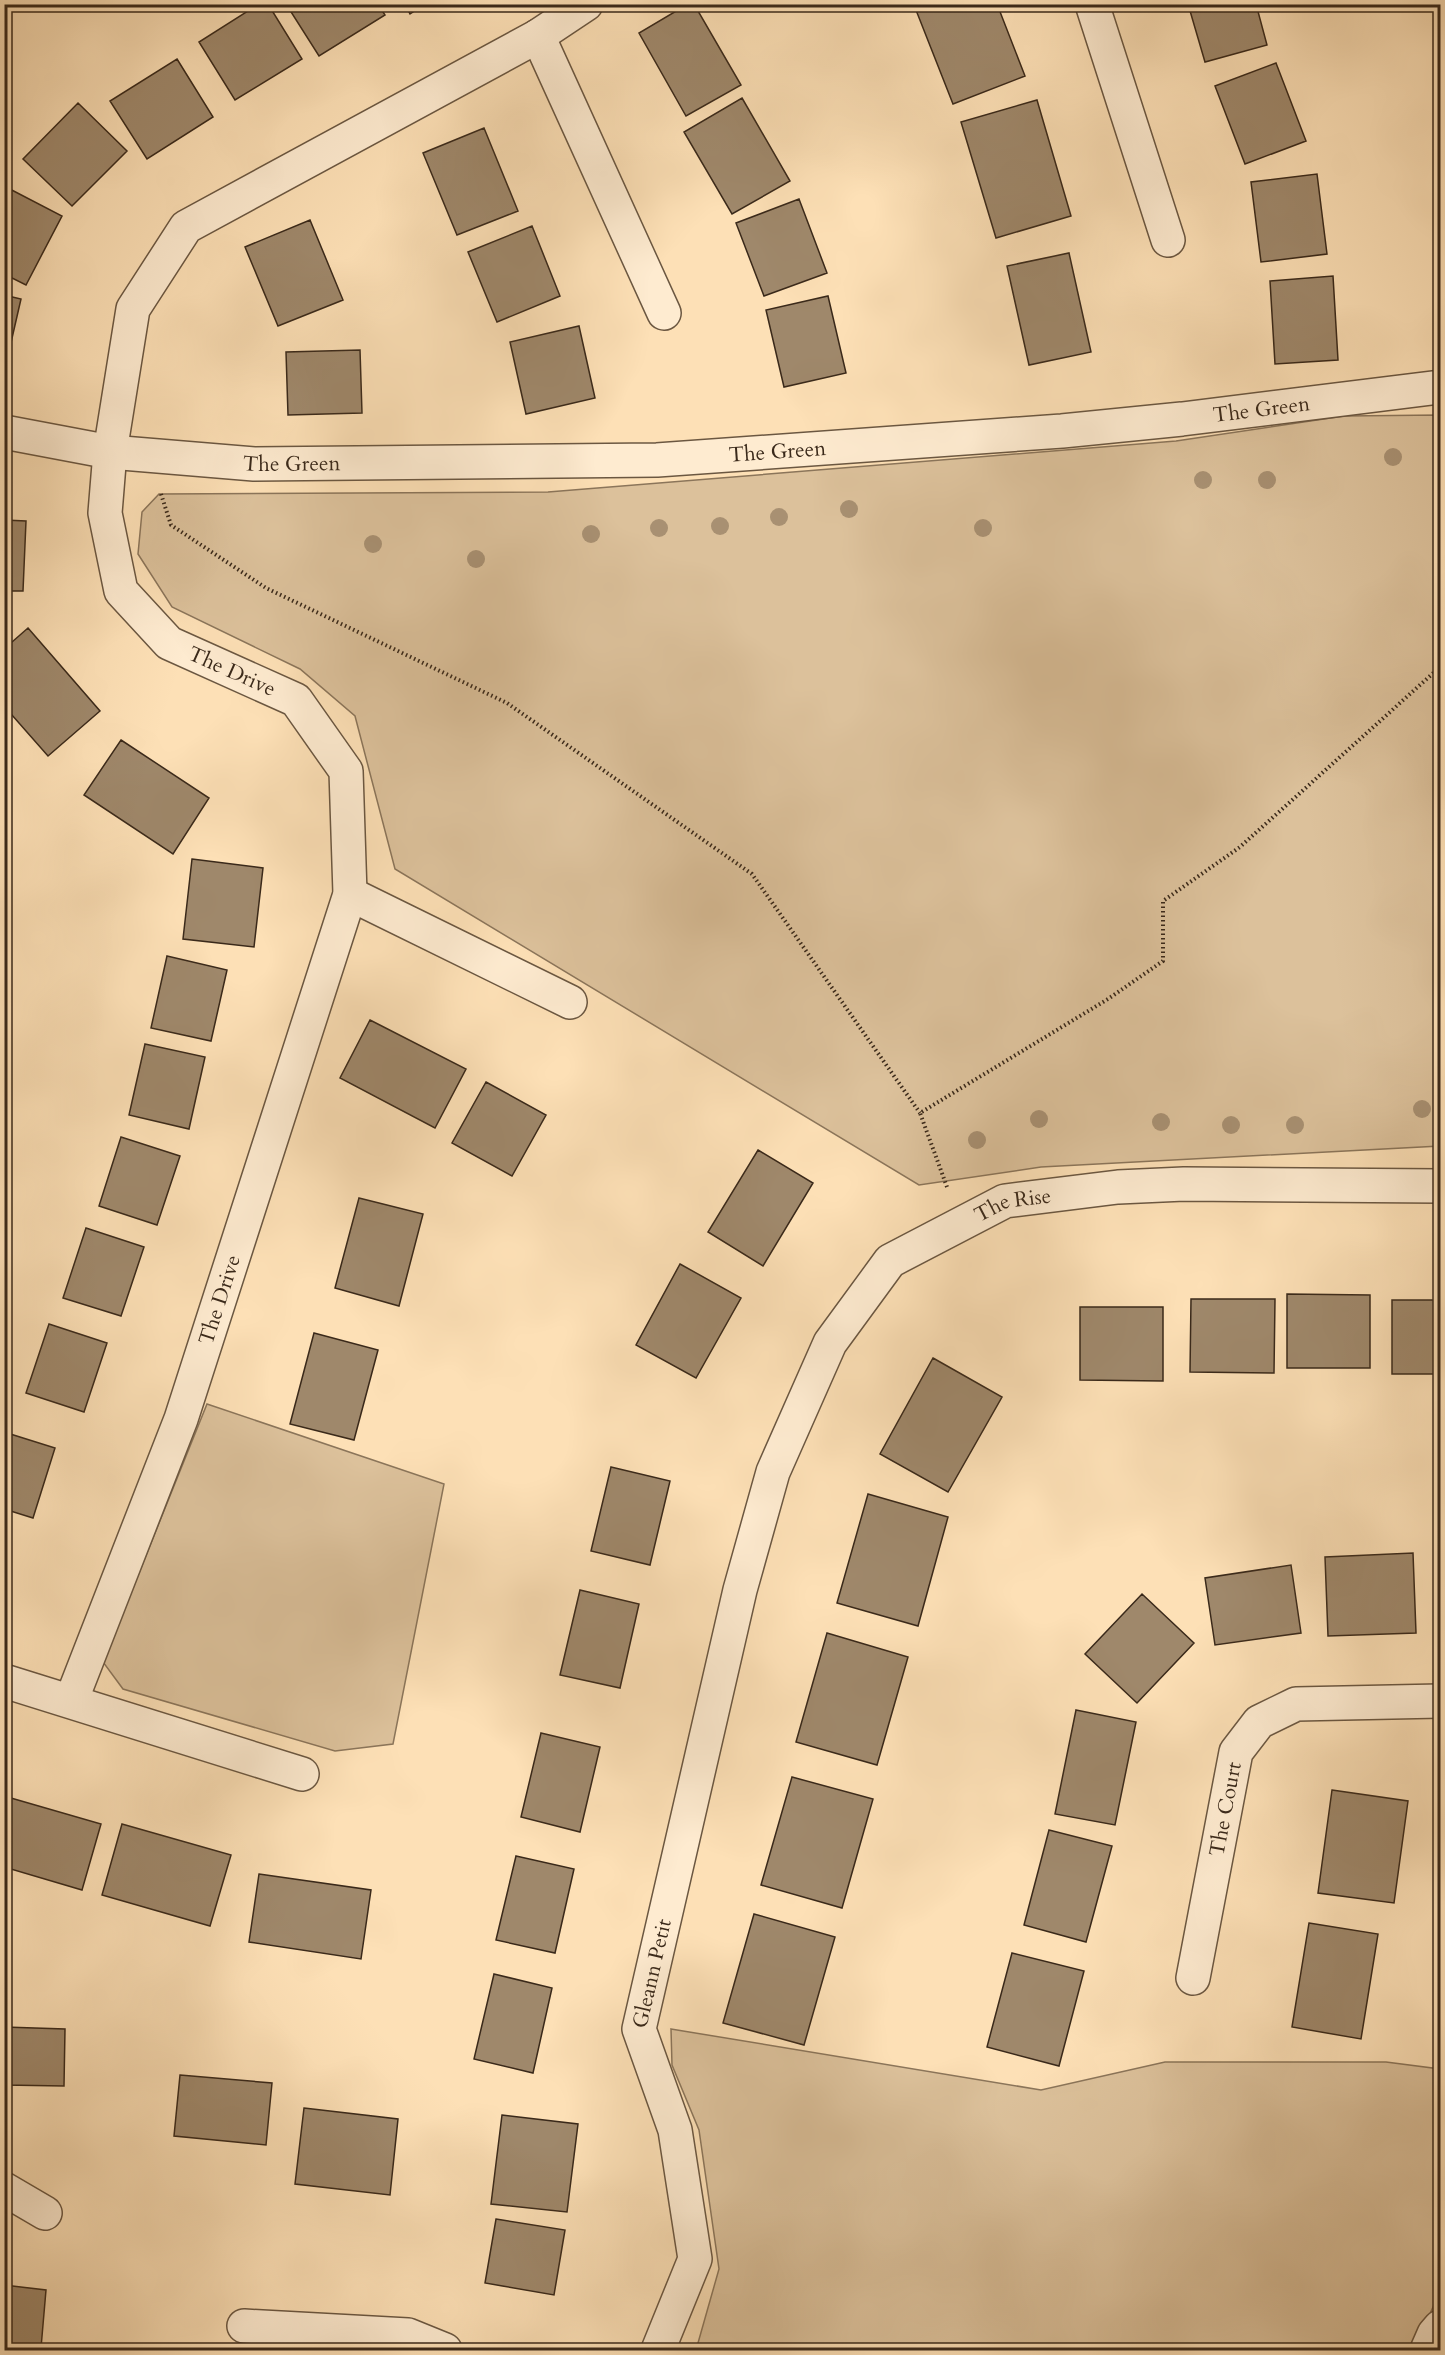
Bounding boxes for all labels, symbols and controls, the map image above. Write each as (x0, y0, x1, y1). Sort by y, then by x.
street label: The Green (1211, 389, 1312, 430)
street label: The Green (728, 434, 827, 470)
street label: The Green (242, 449, 341, 479)
street label: The Drive (183, 639, 280, 704)
street label: The Rise (969, 1181, 1053, 1230)
street label: The Drive (192, 1251, 248, 1349)
street label: The Court (1202, 1759, 1249, 1859)
street label: Gleann Petit (626, 1916, 679, 2031)

